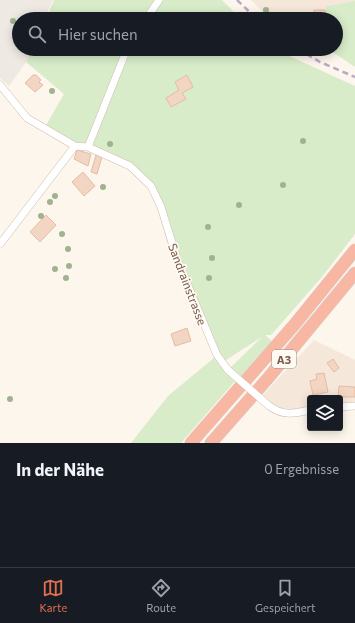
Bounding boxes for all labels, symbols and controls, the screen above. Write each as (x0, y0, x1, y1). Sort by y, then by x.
search box (12, 12, 343, 56)
icon: search (26, 23, 48, 45)
text: Hier suchen (58, 25, 138, 43)
street label: Sandrainstrasse (166, 241, 210, 327)
road number: A3 (272, 350, 296, 368)
map controls (307, 395, 343, 431)
button: layers (307, 395, 343, 431)
text: In der Nähe (16, 459, 104, 480)
text: 0 Ergebnisse (264, 461, 339, 477)
tab: Karte (39, 577, 67, 614)
tab: Route (146, 577, 176, 614)
tab: Gespeichert (255, 577, 316, 614)

